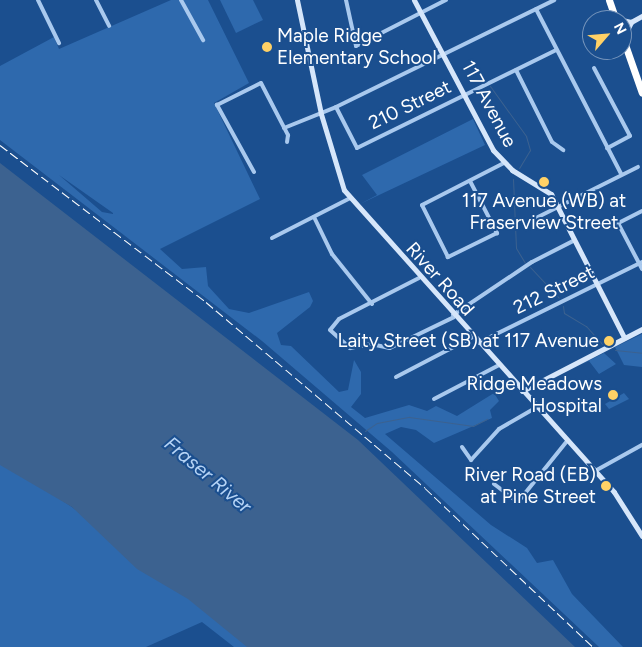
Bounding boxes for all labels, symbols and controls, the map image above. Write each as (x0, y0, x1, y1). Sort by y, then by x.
north arrow (582, 10, 632, 60)
text: N (610, 20, 630, 37)
place label: Maple Ridge Elementary School (277, 25, 437, 69)
marker: Maple Ridge Elementary School (261, 41, 273, 53)
street label: 117 Avenue (457, 57, 521, 151)
street label: 210 Street (365, 75, 455, 135)
marker: 117 Avenue (WB) at Fraserview Street (538, 176, 550, 188)
place label: 117 Avenue (WB) at Fraserview Street (462, 190, 626, 234)
street label: River Road (401, 237, 479, 321)
street label: 212 Street (510, 261, 598, 319)
place label: Laity Street (SB) at 117 Avenue (338, 330, 599, 352)
marker: Laity Street (SB) at 117 Avenue (603, 335, 615, 347)
place label: Ridge Meadows Hospital (467, 373, 602, 417)
marker: Ridge Meadows Hospital (606, 388, 620, 402)
water label: Fraser River (160, 432, 256, 518)
place label: River Road (EB) at Pine Street (464, 464, 596, 508)
marker: River Road (EB) at Pine Street (600, 480, 612, 492)

